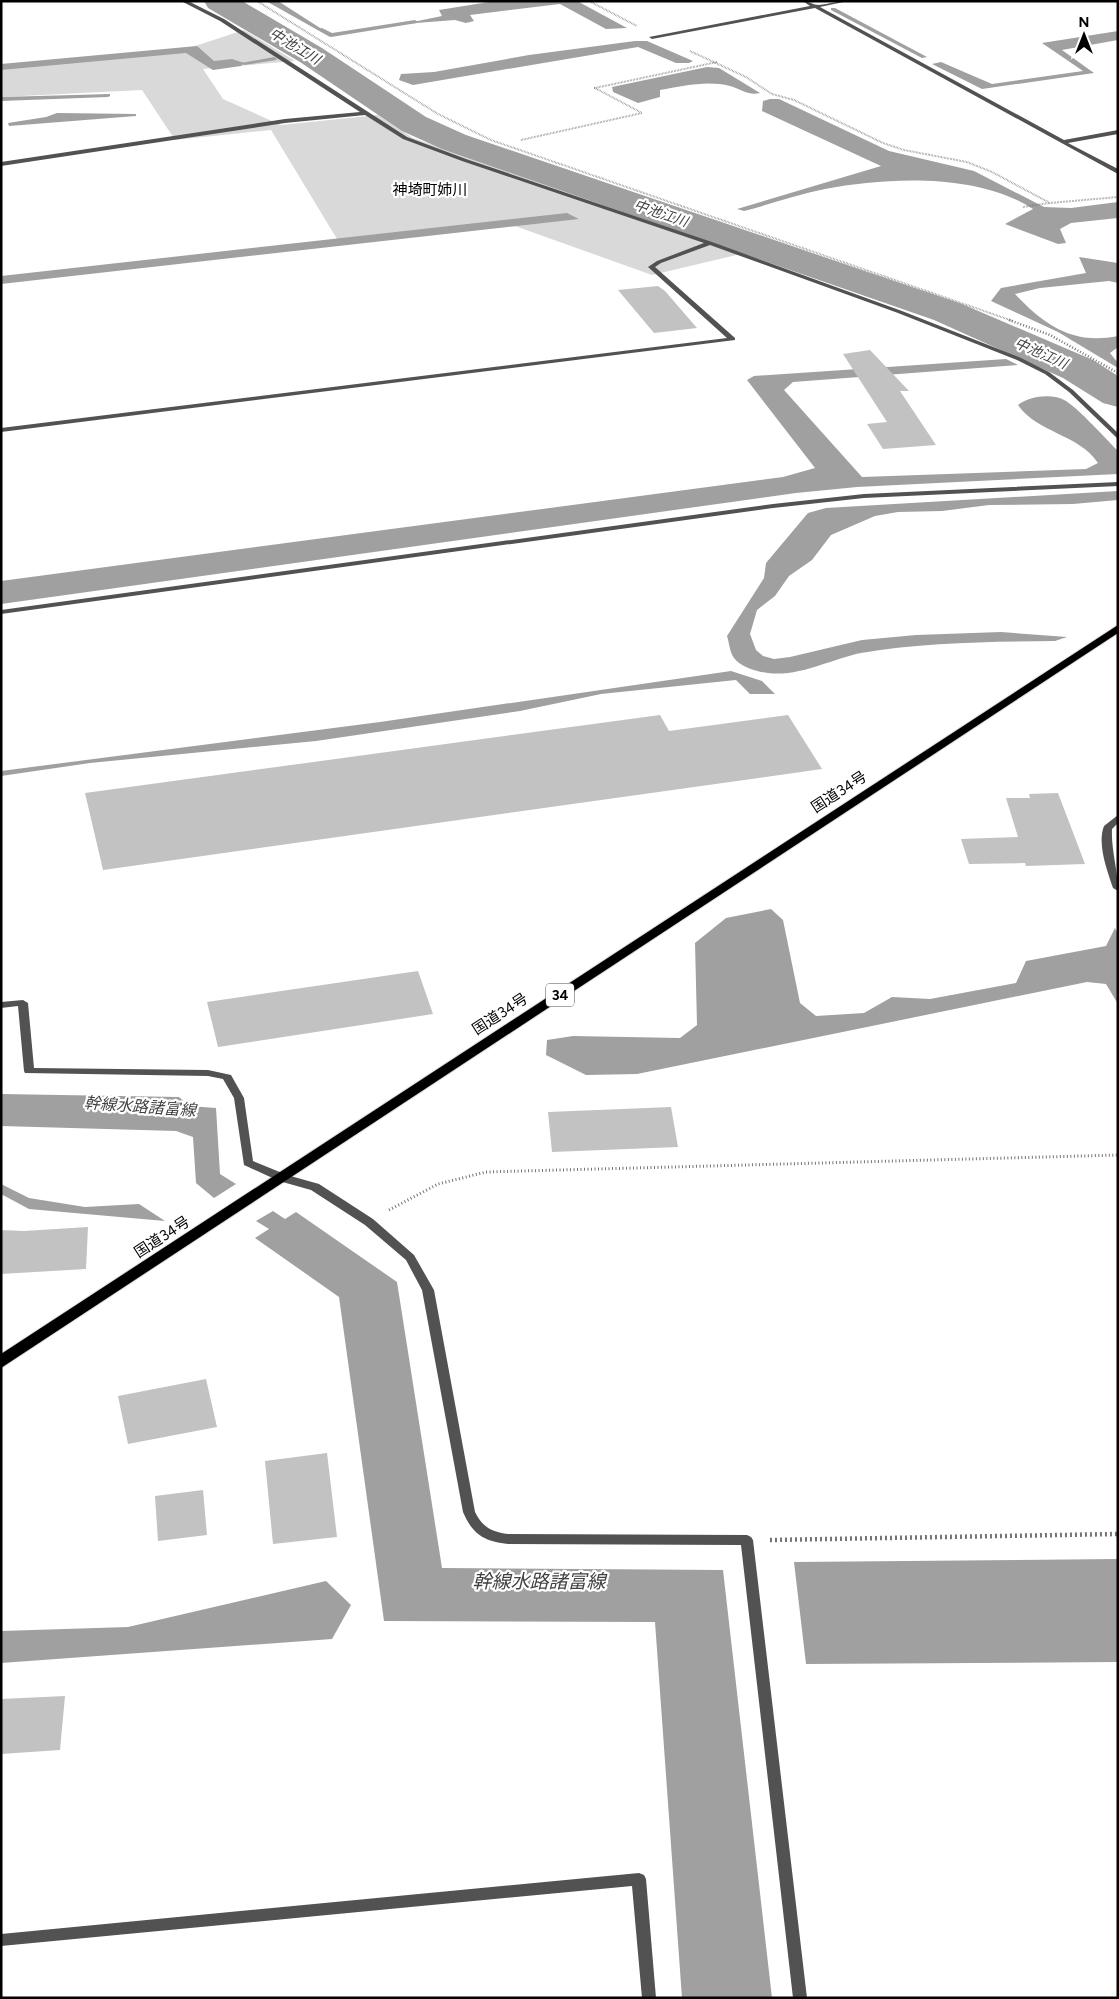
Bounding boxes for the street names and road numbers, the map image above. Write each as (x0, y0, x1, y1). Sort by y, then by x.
street label: 国道34号 (808, 767, 870, 817)
road number: 34 (546, 984, 574, 1006)
street label: 国道34号 (469, 989, 531, 1039)
street label: 国道34号 (131, 1212, 193, 1262)

